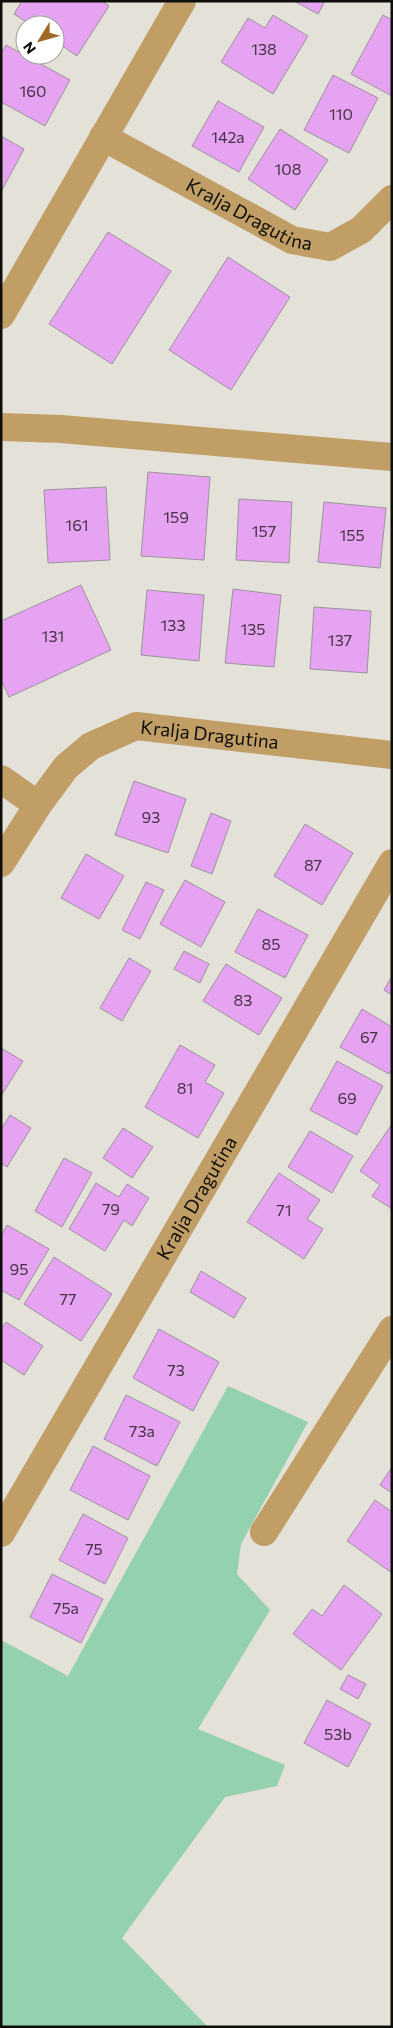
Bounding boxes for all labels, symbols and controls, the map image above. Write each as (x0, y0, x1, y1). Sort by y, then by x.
north arrow (15, 15, 65, 65)
text: N (19, 39, 39, 57)
house number: 138 (251, 39, 277, 58)
house number: 160 (20, 81, 47, 100)
house number: 110 (329, 104, 353, 123)
house number: 142a (211, 127, 245, 146)
house number: 108 (275, 159, 302, 178)
street label: Kralja Dragutina (182, 173, 314, 255)
house number: 159 (163, 507, 189, 526)
house number: 161 (65, 515, 89, 534)
house number: 157 (252, 521, 276, 540)
house number: 155 (339, 525, 365, 544)
house number: 133 (160, 615, 186, 634)
house number: 135 (240, 619, 266, 638)
house number: 131 (42, 626, 64, 645)
house number: 137 (328, 630, 352, 649)
street label: Kralja Dragutina (139, 715, 280, 753)
house number: 93 (142, 807, 160, 826)
house number: 87 (304, 855, 322, 874)
house number: 85 (262, 934, 280, 953)
house number: 83 (234, 990, 252, 1009)
house number: 67 (360, 1027, 378, 1046)
house number: 81 (177, 1078, 193, 1097)
house number: 69 (337, 1088, 357, 1107)
street label: Kralja Dragutina (151, 1132, 241, 1264)
house number: 79 (102, 1199, 120, 1218)
house number: 71 (276, 1200, 292, 1219)
house number: 95 (10, 1259, 28, 1278)
house number: 77 (60, 1289, 76, 1308)
house number: 73 (167, 1360, 185, 1379)
house number: 73a (129, 1421, 155, 1440)
house number: 75 (85, 1539, 103, 1558)
house number: 75a (53, 1598, 79, 1617)
house number: 53b (324, 1724, 352, 1743)

